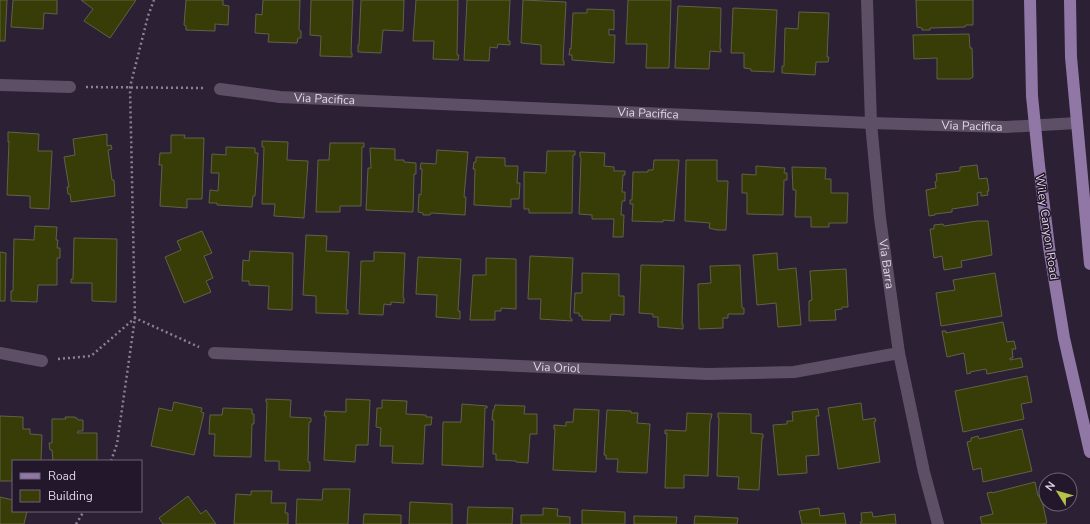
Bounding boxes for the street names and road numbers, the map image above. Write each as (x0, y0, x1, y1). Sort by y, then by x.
street label: Via Pacifica (293, 90, 355, 108)
street label: Via Pacifica (616, 104, 679, 123)
street label: Via Pacifica (940, 117, 1003, 135)
street label: Wiley Canyon Road (1032, 173, 1062, 281)
street label: Via Barra (875, 237, 898, 290)
street label: Via Oriol (532, 359, 581, 377)

